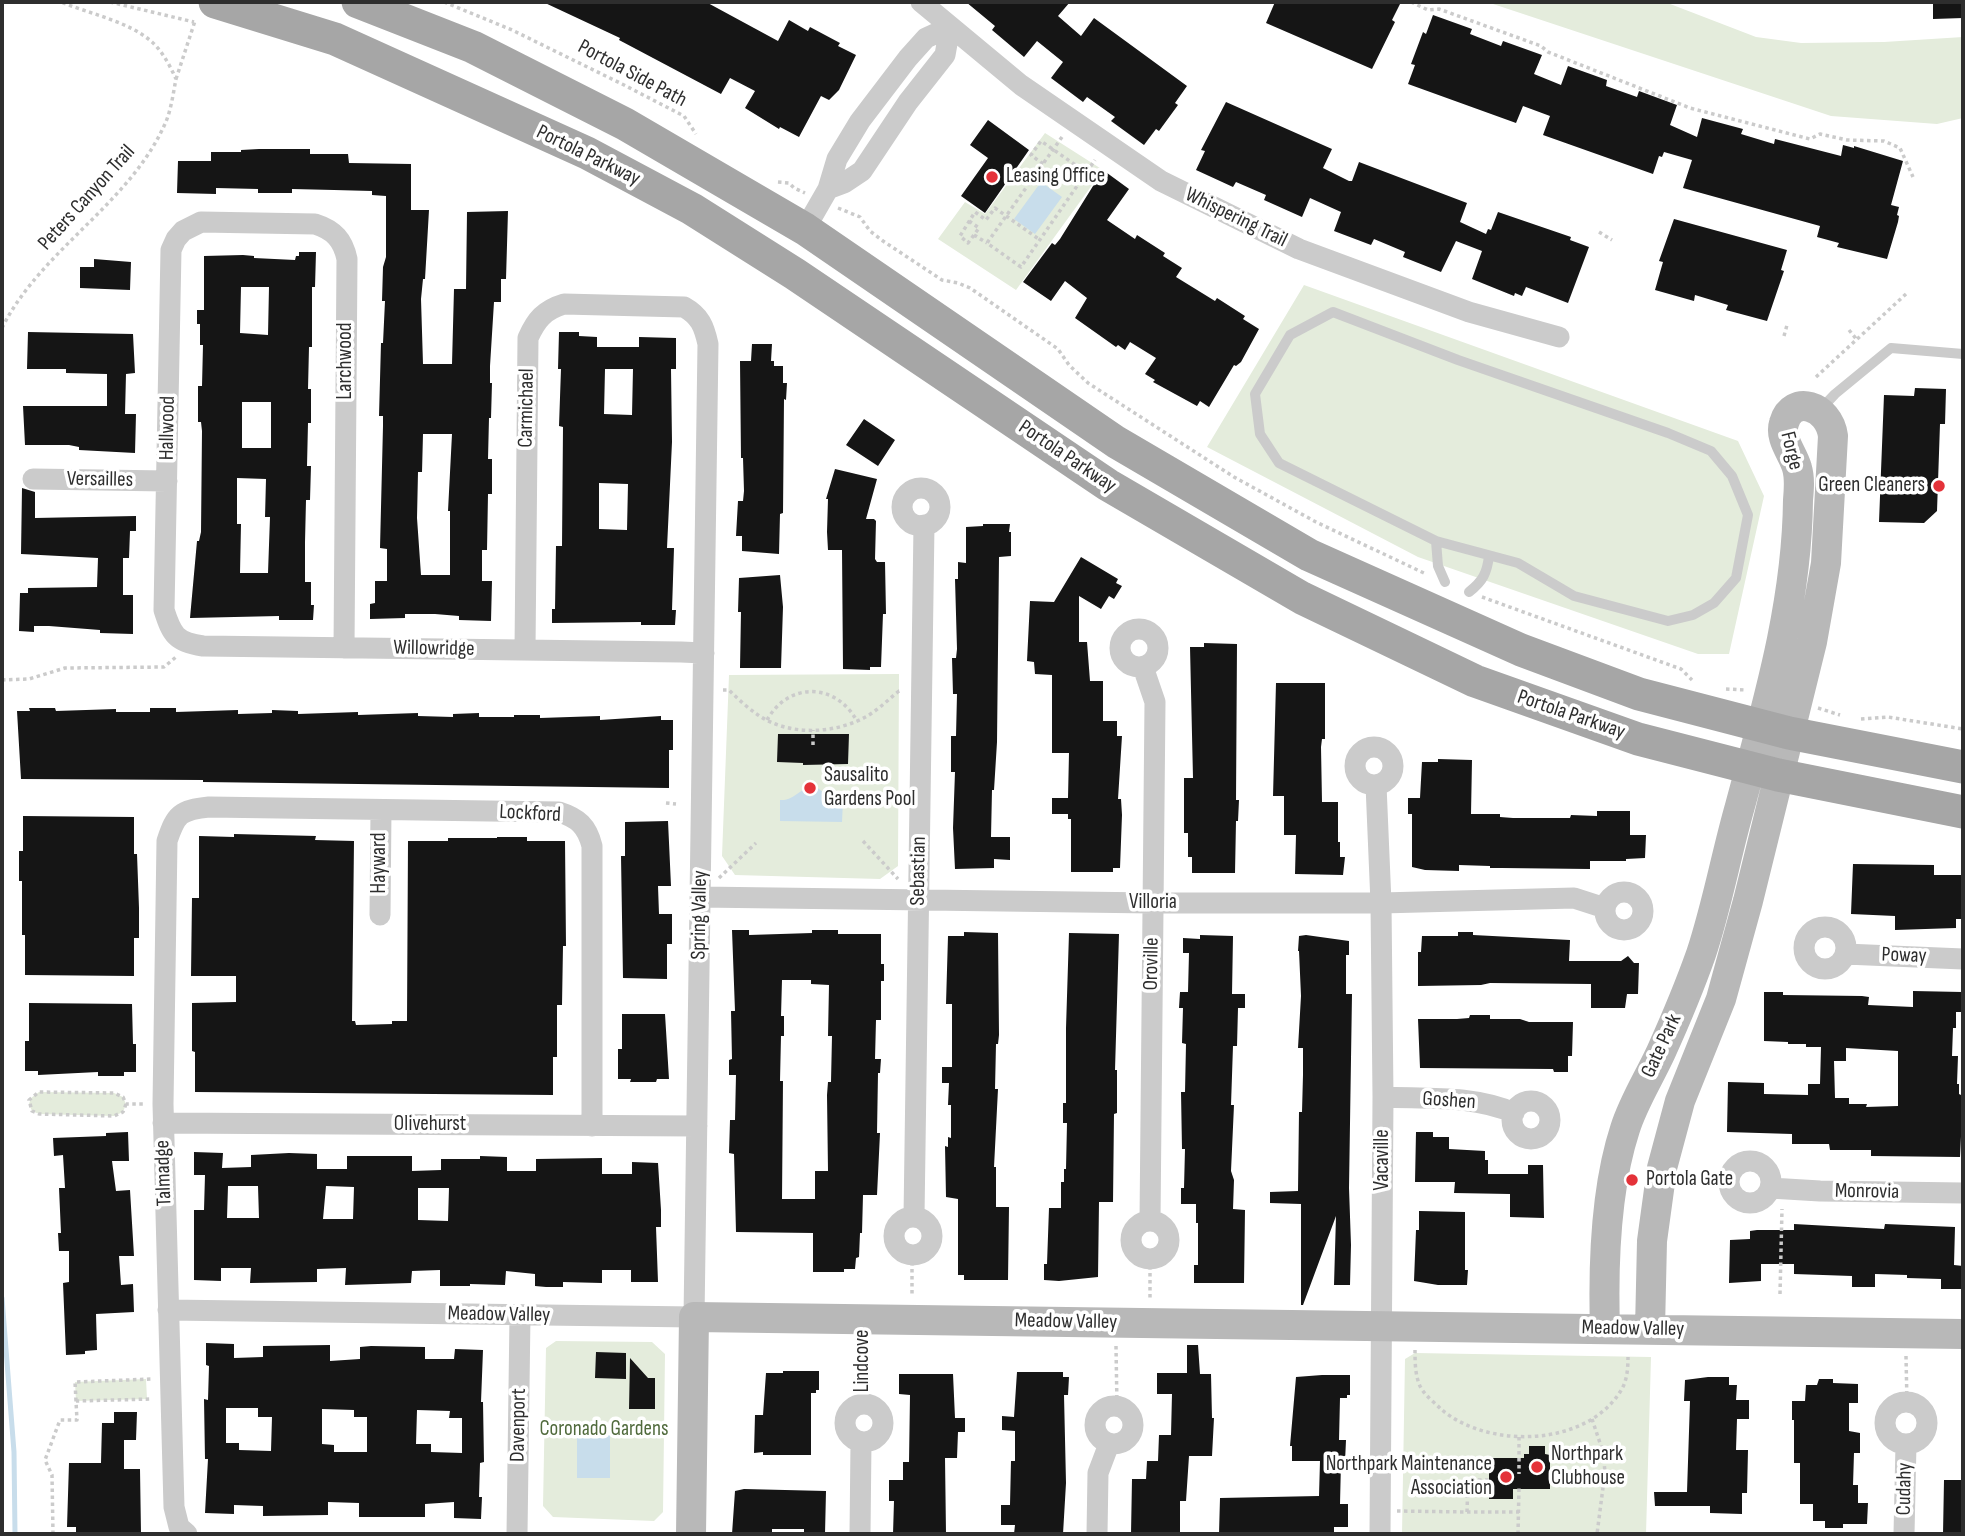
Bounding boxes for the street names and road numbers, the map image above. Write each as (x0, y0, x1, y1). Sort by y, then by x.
street label: Portola Side Path (573, 35, 691, 113)
street label: Portola Parkway (532, 120, 644, 192)
street label: Peters Canyon Trail (33, 140, 141, 256)
street label: Whispering Trail (1181, 182, 1291, 254)
street label: Larchwood (333, 323, 359, 399)
street label: Carmichael (514, 368, 540, 448)
street label: Hallwood (155, 396, 181, 460)
street label: Portola Parkway (1013, 415, 1121, 499)
street label: Forge (1774, 429, 1808, 473)
street label: Versailles (67, 467, 133, 493)
street label: Willowridge (393, 636, 475, 662)
street label: Portola Parkway (1514, 685, 1628, 745)
street label: Lockford (499, 800, 561, 828)
street label: Hayward (367, 833, 393, 893)
street label: Sebastian (906, 836, 932, 906)
street label: Spring Valley (687, 870, 713, 960)
street label: Villoria (1129, 890, 1177, 916)
street label: Oroville (1139, 937, 1165, 991)
street label: Poway (1881, 943, 1927, 969)
street label: Gate Park (1636, 1010, 1688, 1082)
street label: Goshen (1422, 1087, 1476, 1115)
street label: Olivehurst (394, 1112, 466, 1138)
street label: Vacaville (1370, 1129, 1396, 1191)
street label: Talmadge (150, 1139, 178, 1207)
street label: Monrovia (1835, 1179, 1899, 1205)
street label: Meadow Valley (447, 1302, 551, 1328)
street label: Meadow Valley (1014, 1309, 1118, 1335)
street label: Meadow Valley (1581, 1316, 1685, 1342)
street label: Lindcove (850, 1330, 876, 1392)
street label: Davenport (506, 1388, 532, 1462)
street label: Cudahy (1892, 1462, 1918, 1516)

